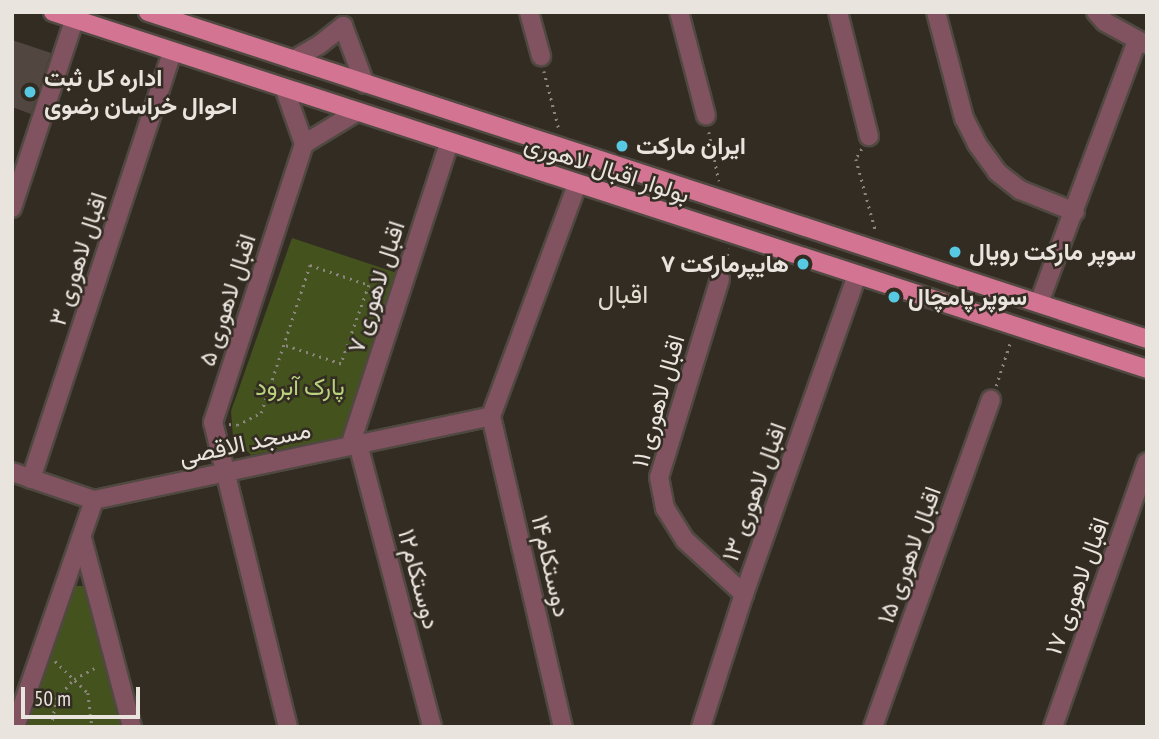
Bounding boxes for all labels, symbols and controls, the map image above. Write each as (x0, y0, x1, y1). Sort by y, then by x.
place label: اداره کل ثبت احوال خراسان رضوی (44, 64, 238, 120)
marker: اداره کل ثبت احوال خراسان رضوی (22, 84, 38, 100)
street label: بولوار اقبال لاهوری (521, 129, 693, 209)
place label: ایران مارکت (636, 132, 746, 160)
marker: ایران مارکت (614, 138, 630, 154)
street label: اقبال لاهوری ۳ (43, 189, 113, 329)
street label: اقبال لاهوری ۷ (341, 217, 411, 357)
street label: اقبال لاهوری ۵ (192, 230, 262, 370)
place label: سوپر مارکت رویال (969, 238, 1136, 266)
marker: سوپر مارکت رویال (947, 244, 963, 260)
place label: هایپرمارکت ۷ (661, 250, 789, 278)
marker: هایپرمارکت ۷ (795, 256, 811, 272)
district label: اقبال (598, 278, 648, 310)
place label: سوپر‌ پامچال (908, 283, 1027, 311)
marker: سوپر‌ پامچال (886, 289, 902, 305)
street label: اقبال لاهوری ۱۱ (625, 331, 691, 471)
park label: پارک آبرود (255, 373, 345, 401)
street label: مسجد الاقصی (177, 415, 313, 471)
street label: اقبال لاهوری ۱۳ (716, 419, 792, 565)
street label: اقبال لاهوری ۱۵ (871, 482, 947, 628)
street label: دوستکام۱۴ (525, 512, 577, 620)
street label: اقبال لاهوری ۱۷ (1039, 513, 1115, 659)
street label: دوستکام۱۲ (392, 526, 446, 632)
scale bar (24, 672, 144, 716)
text: 50 m (34, 685, 71, 712)

